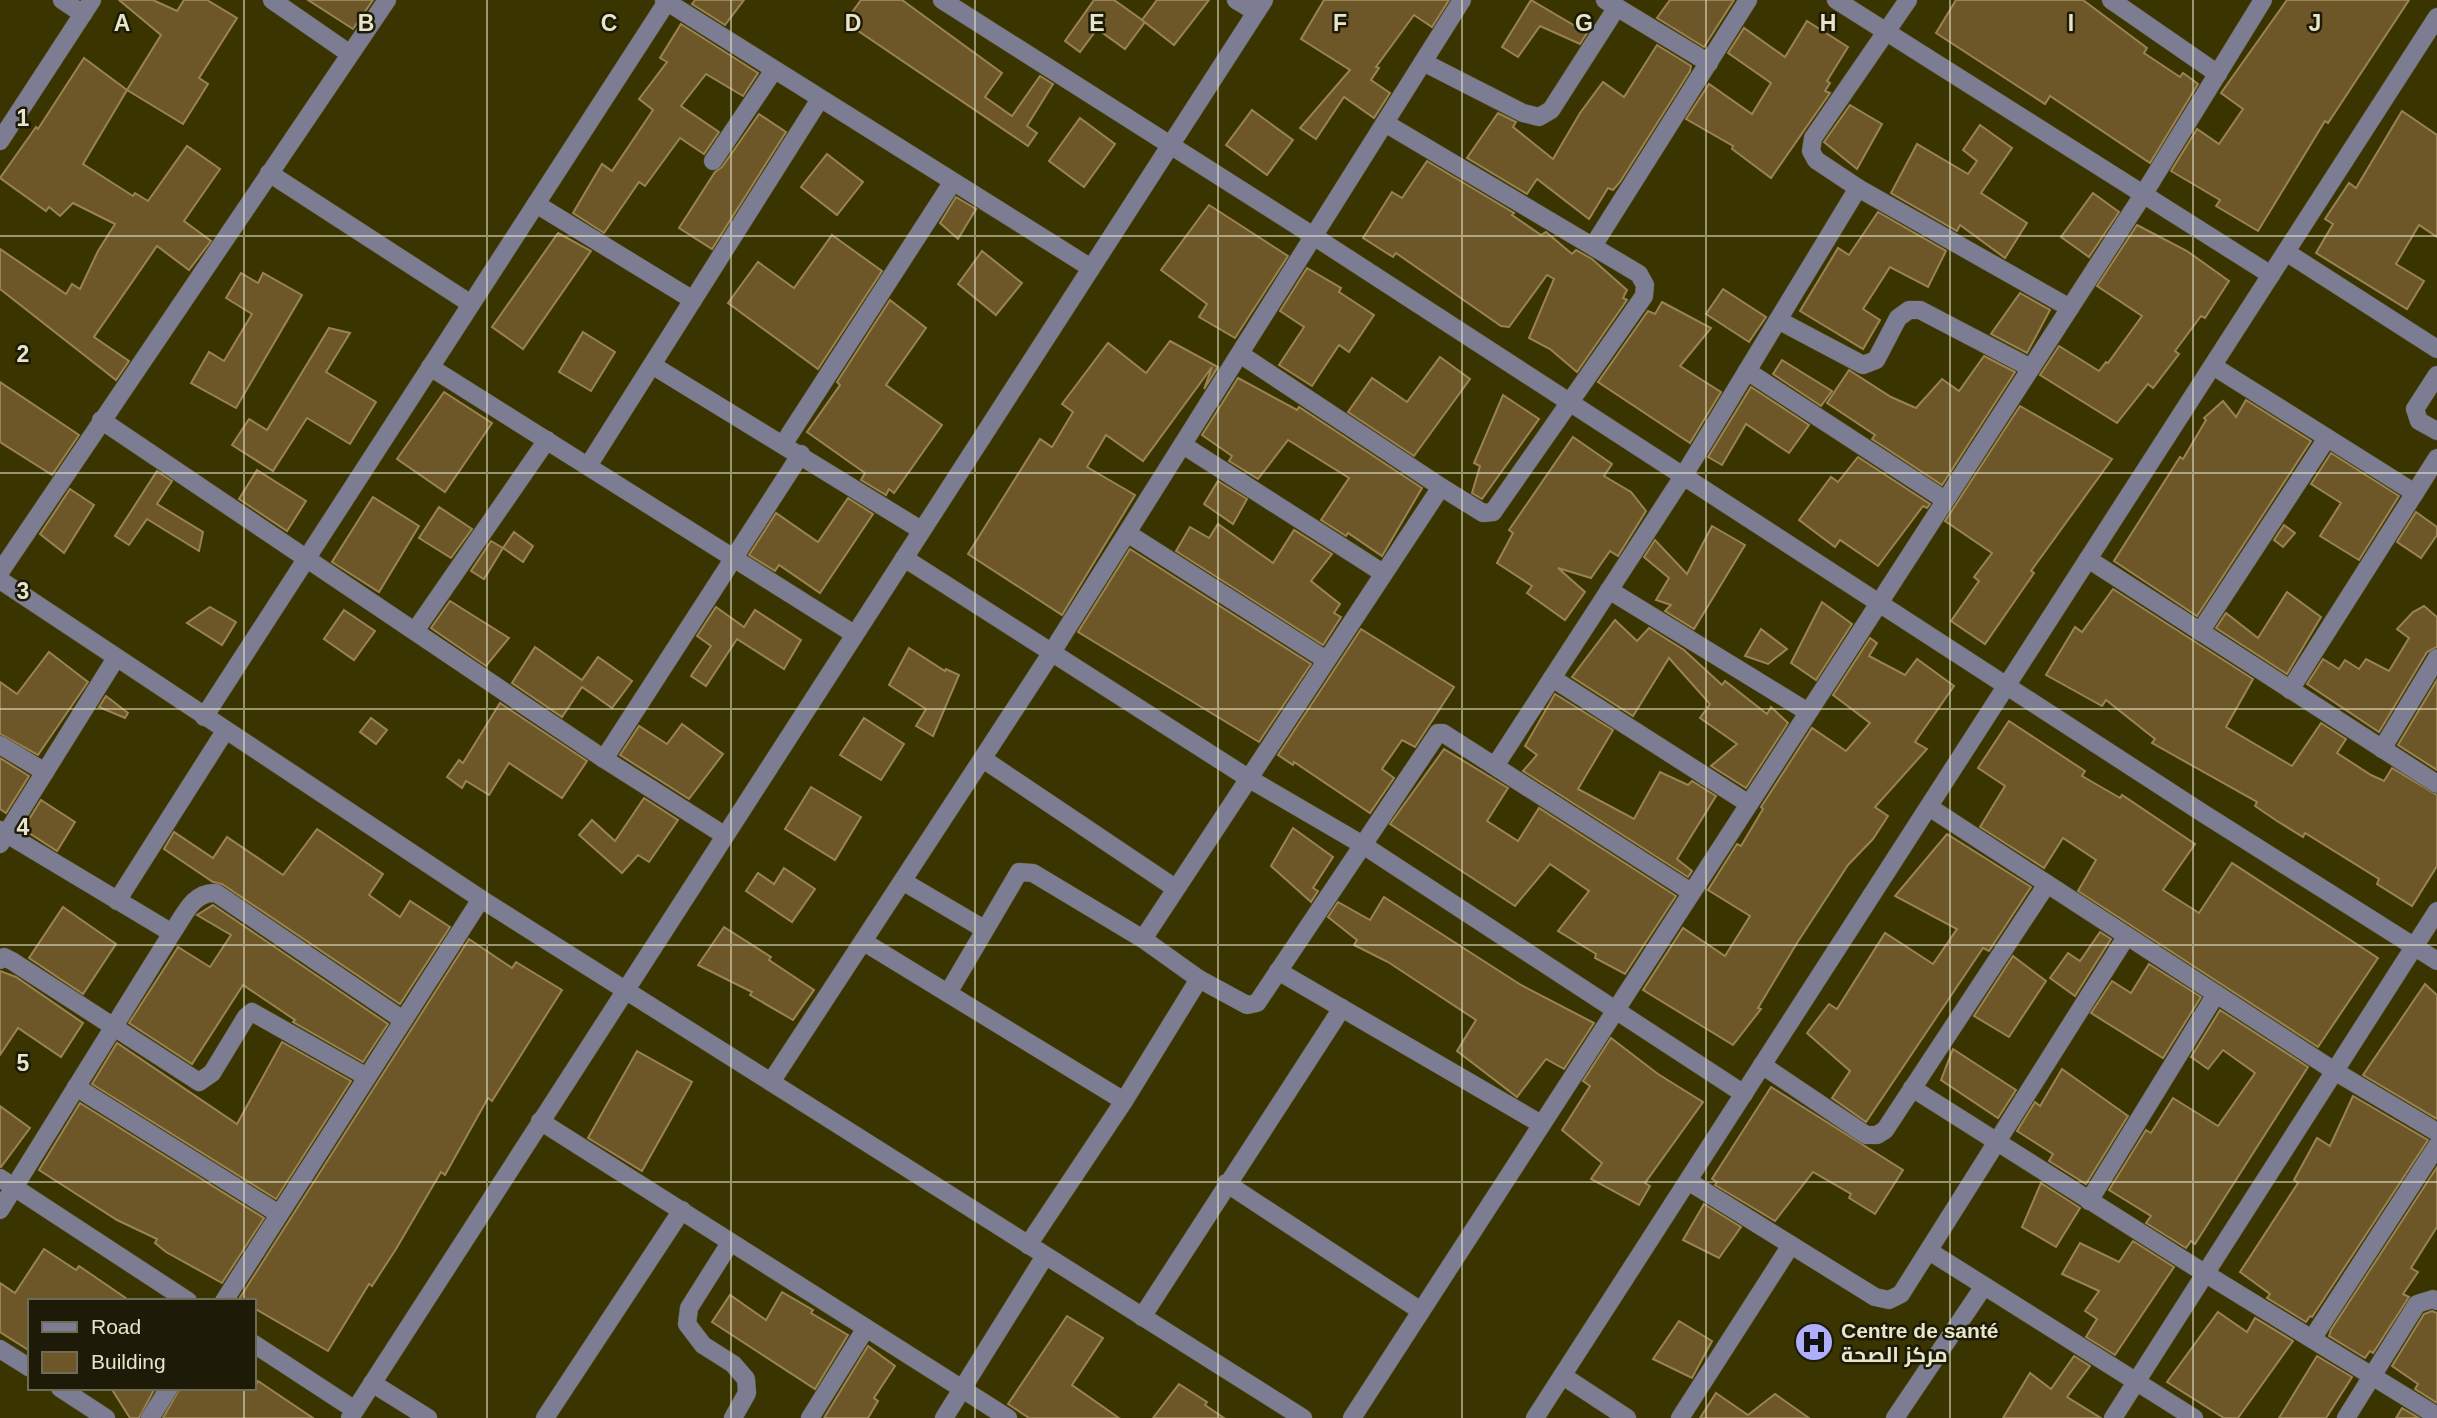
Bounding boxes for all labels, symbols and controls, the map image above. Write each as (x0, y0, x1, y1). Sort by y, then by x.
text: A (114, 10, 130, 36)
text: B (358, 10, 374, 36)
text: C (601, 10, 617, 36)
text: D (845, 10, 861, 36)
text: E (1089, 10, 1105, 36)
text: F (1333, 10, 1347, 36)
text: G (1575, 10, 1593, 36)
text: H (1820, 10, 1836, 36)
text: I (2068, 10, 2074, 36)
text: J (2309, 10, 2321, 36)
text: 1 (17, 105, 30, 131)
text: 2 (17, 341, 29, 367)
text: 3 (17, 578, 29, 604)
text: 4 (17, 814, 30, 840)
text: 5 (17, 1050, 30, 1076)
legend (28, 1299, 256, 1390)
text: Road (91, 1315, 141, 1338)
place label: Centre de santé مركز الصحة (1841, 1319, 1999, 1367)
hospital icon: Centre de santé مركز الصحة (1793, 1321, 1835, 1363)
text: Building (91, 1350, 166, 1373)

